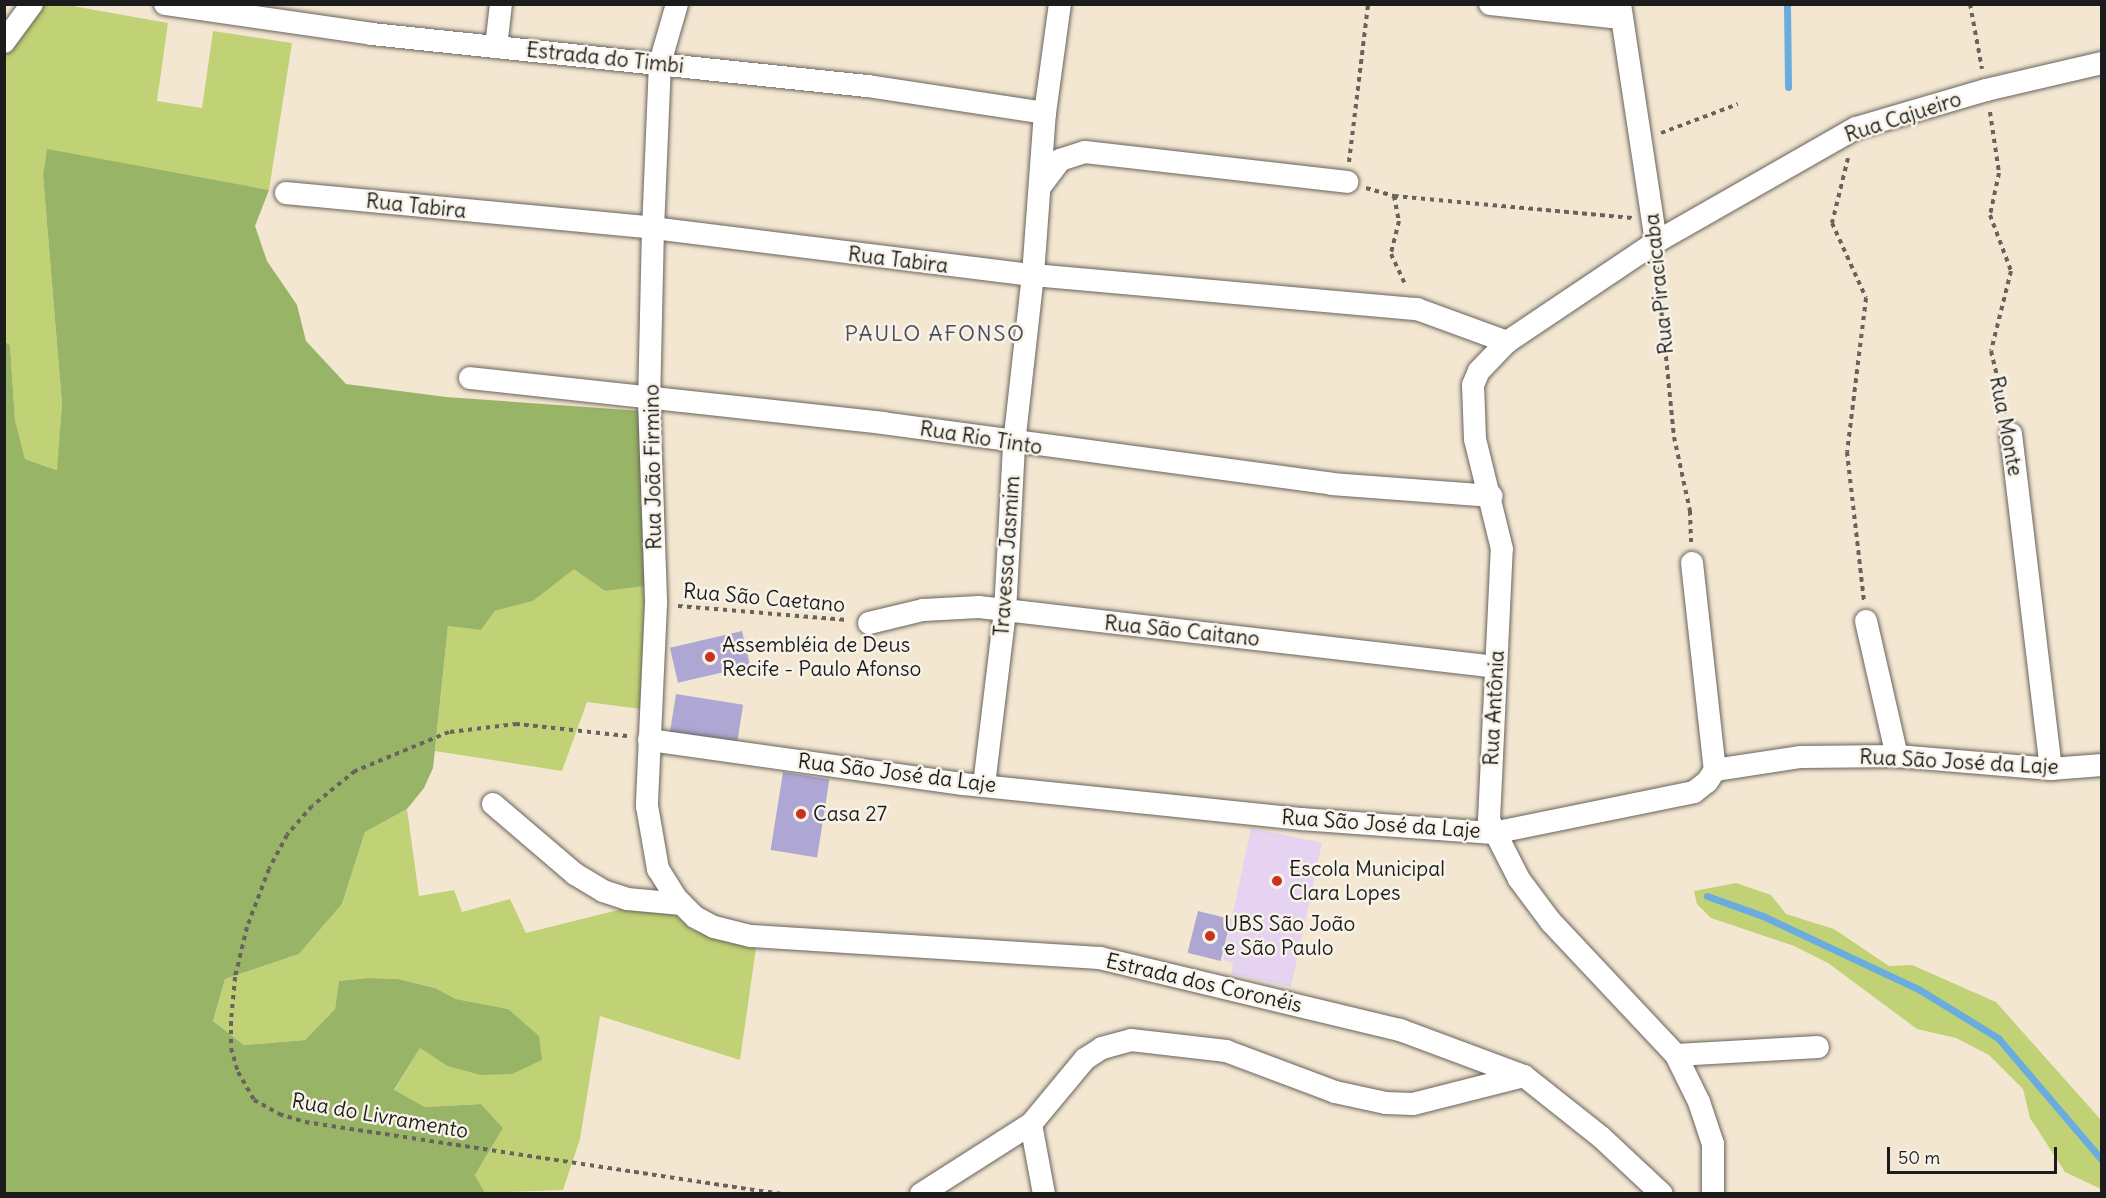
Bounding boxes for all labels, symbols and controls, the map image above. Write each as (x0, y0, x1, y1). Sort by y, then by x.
street label: Estrada do Timbi (525, 37, 685, 79)
street label: Rua Cajueiro (1842, 86, 1964, 148)
street label: Rua Tabira (365, 188, 467, 224)
street label: Rua Piracicaba (1639, 212, 1679, 356)
street label: Rua Tabira (847, 241, 949, 279)
district label: PAULO AFONSO (844, 321, 1026, 347)
street label: Rua Monte (1984, 374, 2028, 478)
street label: Rua João Firmino (639, 384, 667, 550)
street label: Rua Rio Tinto (918, 416, 1044, 460)
street label: Travessa Jasmim (989, 475, 1025, 637)
street label: Rua São Caetano (682, 578, 846, 618)
street label: Rua São Caitano (1103, 610, 1261, 652)
place label: Assembléia de Deus Recife - Paulo Afonso (722, 632, 921, 682)
marker: Assembléia de Deus Recife - Paulo Afonso (703, 650, 717, 664)
street label: Rua Antônia (1478, 650, 1510, 766)
street label: Rua São José da Laje (1859, 744, 2059, 780)
street label: Rua São José da Laje (796, 748, 998, 798)
place label: Casa 27 (813, 801, 887, 827)
street label: Rua São José da Laje (1281, 804, 1481, 844)
marker: Casa 27 (794, 807, 808, 821)
place label: Escola Municipal Clara Lopes (1289, 856, 1445, 906)
marker: Escola Municipal Clara Lopes (1270, 874, 1284, 888)
place label: UBS São João e São Paulo (1224, 911, 1355, 961)
marker: UBS São João e São Paulo (1201, 927, 1219, 945)
street label: Estrada dos Coronéis (1103, 948, 1305, 1018)
street label: Rua do Livramento (290, 1088, 470, 1144)
scale bar (1890, 1135, 2060, 1173)
text: 50 m (1898, 1146, 1940, 1169)

